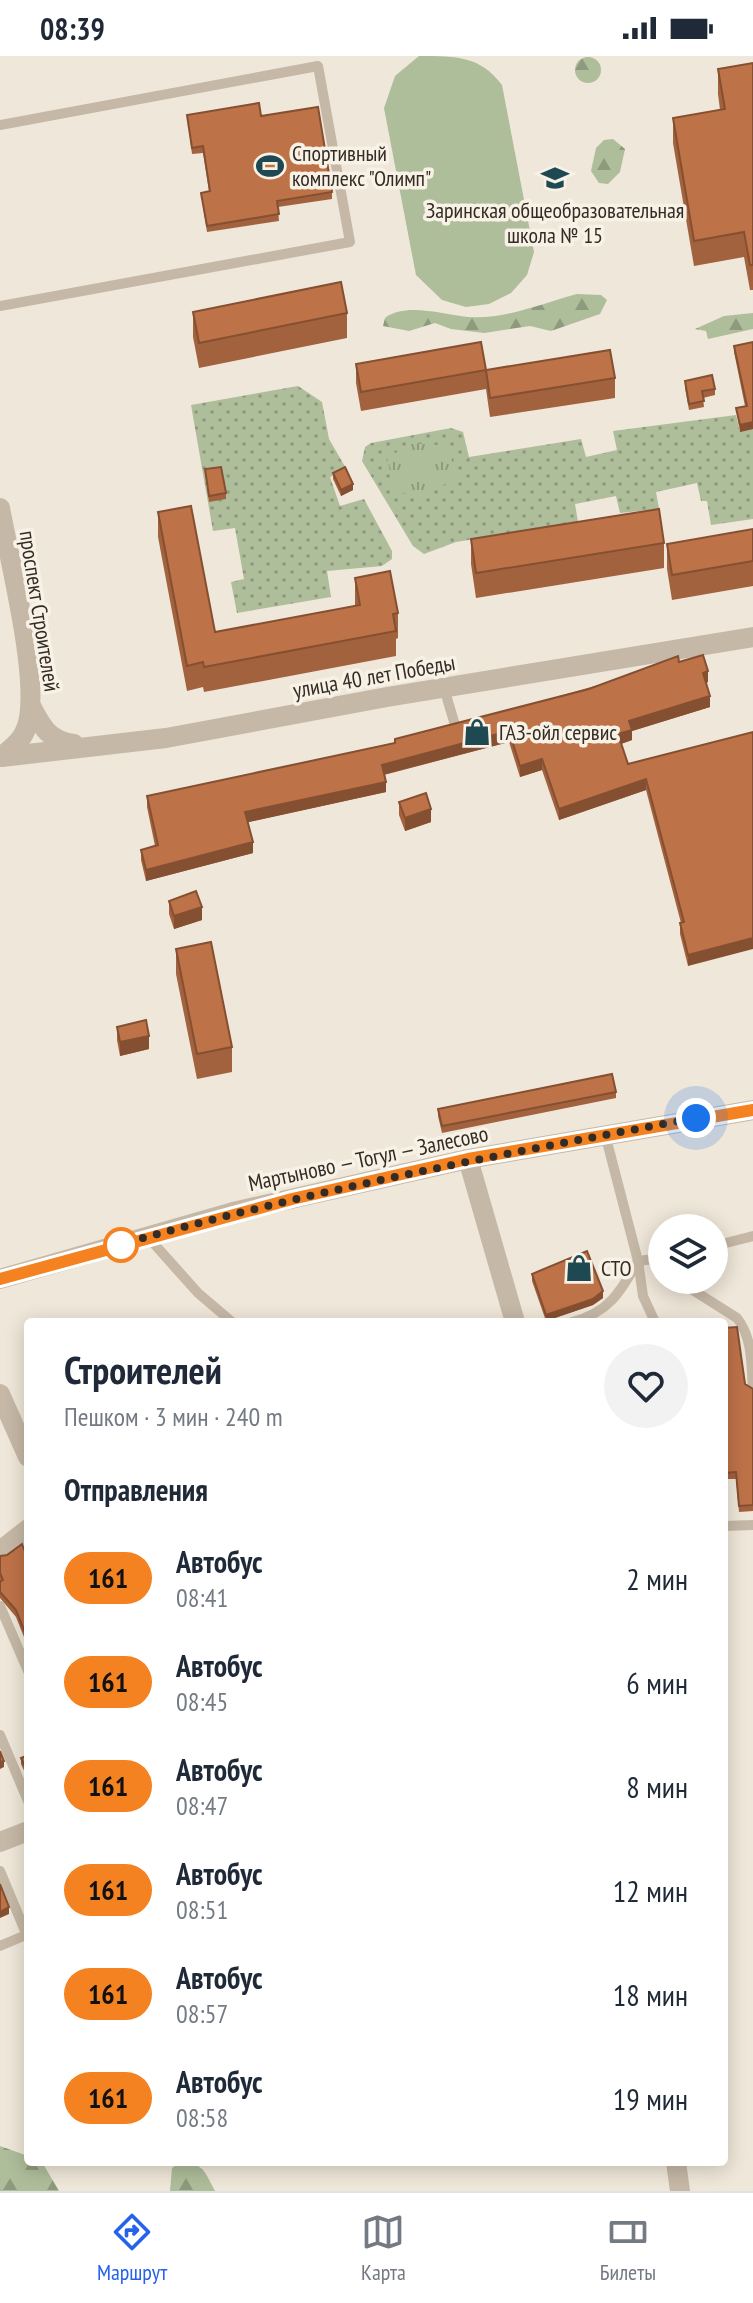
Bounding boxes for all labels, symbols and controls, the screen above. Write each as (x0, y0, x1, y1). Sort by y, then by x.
text: 08:39 (40, 9, 105, 48)
place label: Спортивный комплекс "Олимп" (292, 139, 431, 192)
sports icon: Спортивный комплекс "Олимп" (255, 151, 285, 181)
school or university icon: Заринская общеобразовательная школа № 15 (540, 163, 570, 193)
place label: Заринская общеобразовательная школа № 15 (426, 196, 684, 249)
street label: проспект Строителей (13, 529, 67, 693)
street label: улица 40 лет Победы (291, 648, 457, 704)
shop icon: ГАЗ-ойл сервис (462, 717, 492, 747)
place label: ГАЗ-ойл сервис (499, 718, 617, 746)
your location (676, 1098, 716, 1138)
street label: Мартыново — Тогул — Залесово (246, 1119, 490, 1197)
map controls (648, 1214, 728, 1294)
button: layers (648, 1214, 728, 1294)
unlabelled marker (104, 1228, 138, 1262)
shop icon: СТО (564, 1253, 594, 1283)
place label: СТО (601, 1254, 632, 1282)
button: heart (604, 1344, 688, 1428)
text: Строителей (64, 1345, 222, 1394)
text: Пешком · 3 мин · 240 m (64, 1400, 283, 1433)
text: Отправления (64, 1470, 208, 1509)
text: Автобус (176, 1542, 263, 1581)
text: 161 (88, 1559, 128, 1596)
text: 2 мин (626, 1559, 688, 1598)
text: 08:41 (176, 1581, 228, 1614)
text: Автобус (176, 1646, 263, 1685)
text: 161 (88, 1663, 128, 1700)
text: 6 мин (626, 1663, 688, 1702)
text: 08:45 (176, 1685, 228, 1718)
text: Автобус (176, 1750, 263, 1789)
text: 161 (88, 1767, 128, 1804)
text: 8 мин (626, 1767, 688, 1806)
text: 08:47 (176, 1789, 228, 1822)
text: Автобус (176, 1854, 263, 1893)
text: 161 (88, 1871, 128, 1908)
text: 12 мин (613, 1871, 688, 1910)
text: 08:51 (176, 1893, 228, 1926)
text: Автобус (176, 1958, 263, 1997)
text: 161 (88, 1975, 128, 2012)
text: 18 мин (613, 1975, 688, 2014)
text: 08:57 (176, 1997, 228, 2030)
text: Автобус (176, 2062, 263, 2101)
text: 161 (88, 2079, 128, 2116)
text: 19 мин (613, 2079, 688, 2118)
text: 08:58 (176, 2101, 228, 2134)
tab: Маршрут (97, 2210, 167, 2286)
tab: Карта (361, 2210, 406, 2286)
tab: Билеты (600, 2210, 656, 2286)

